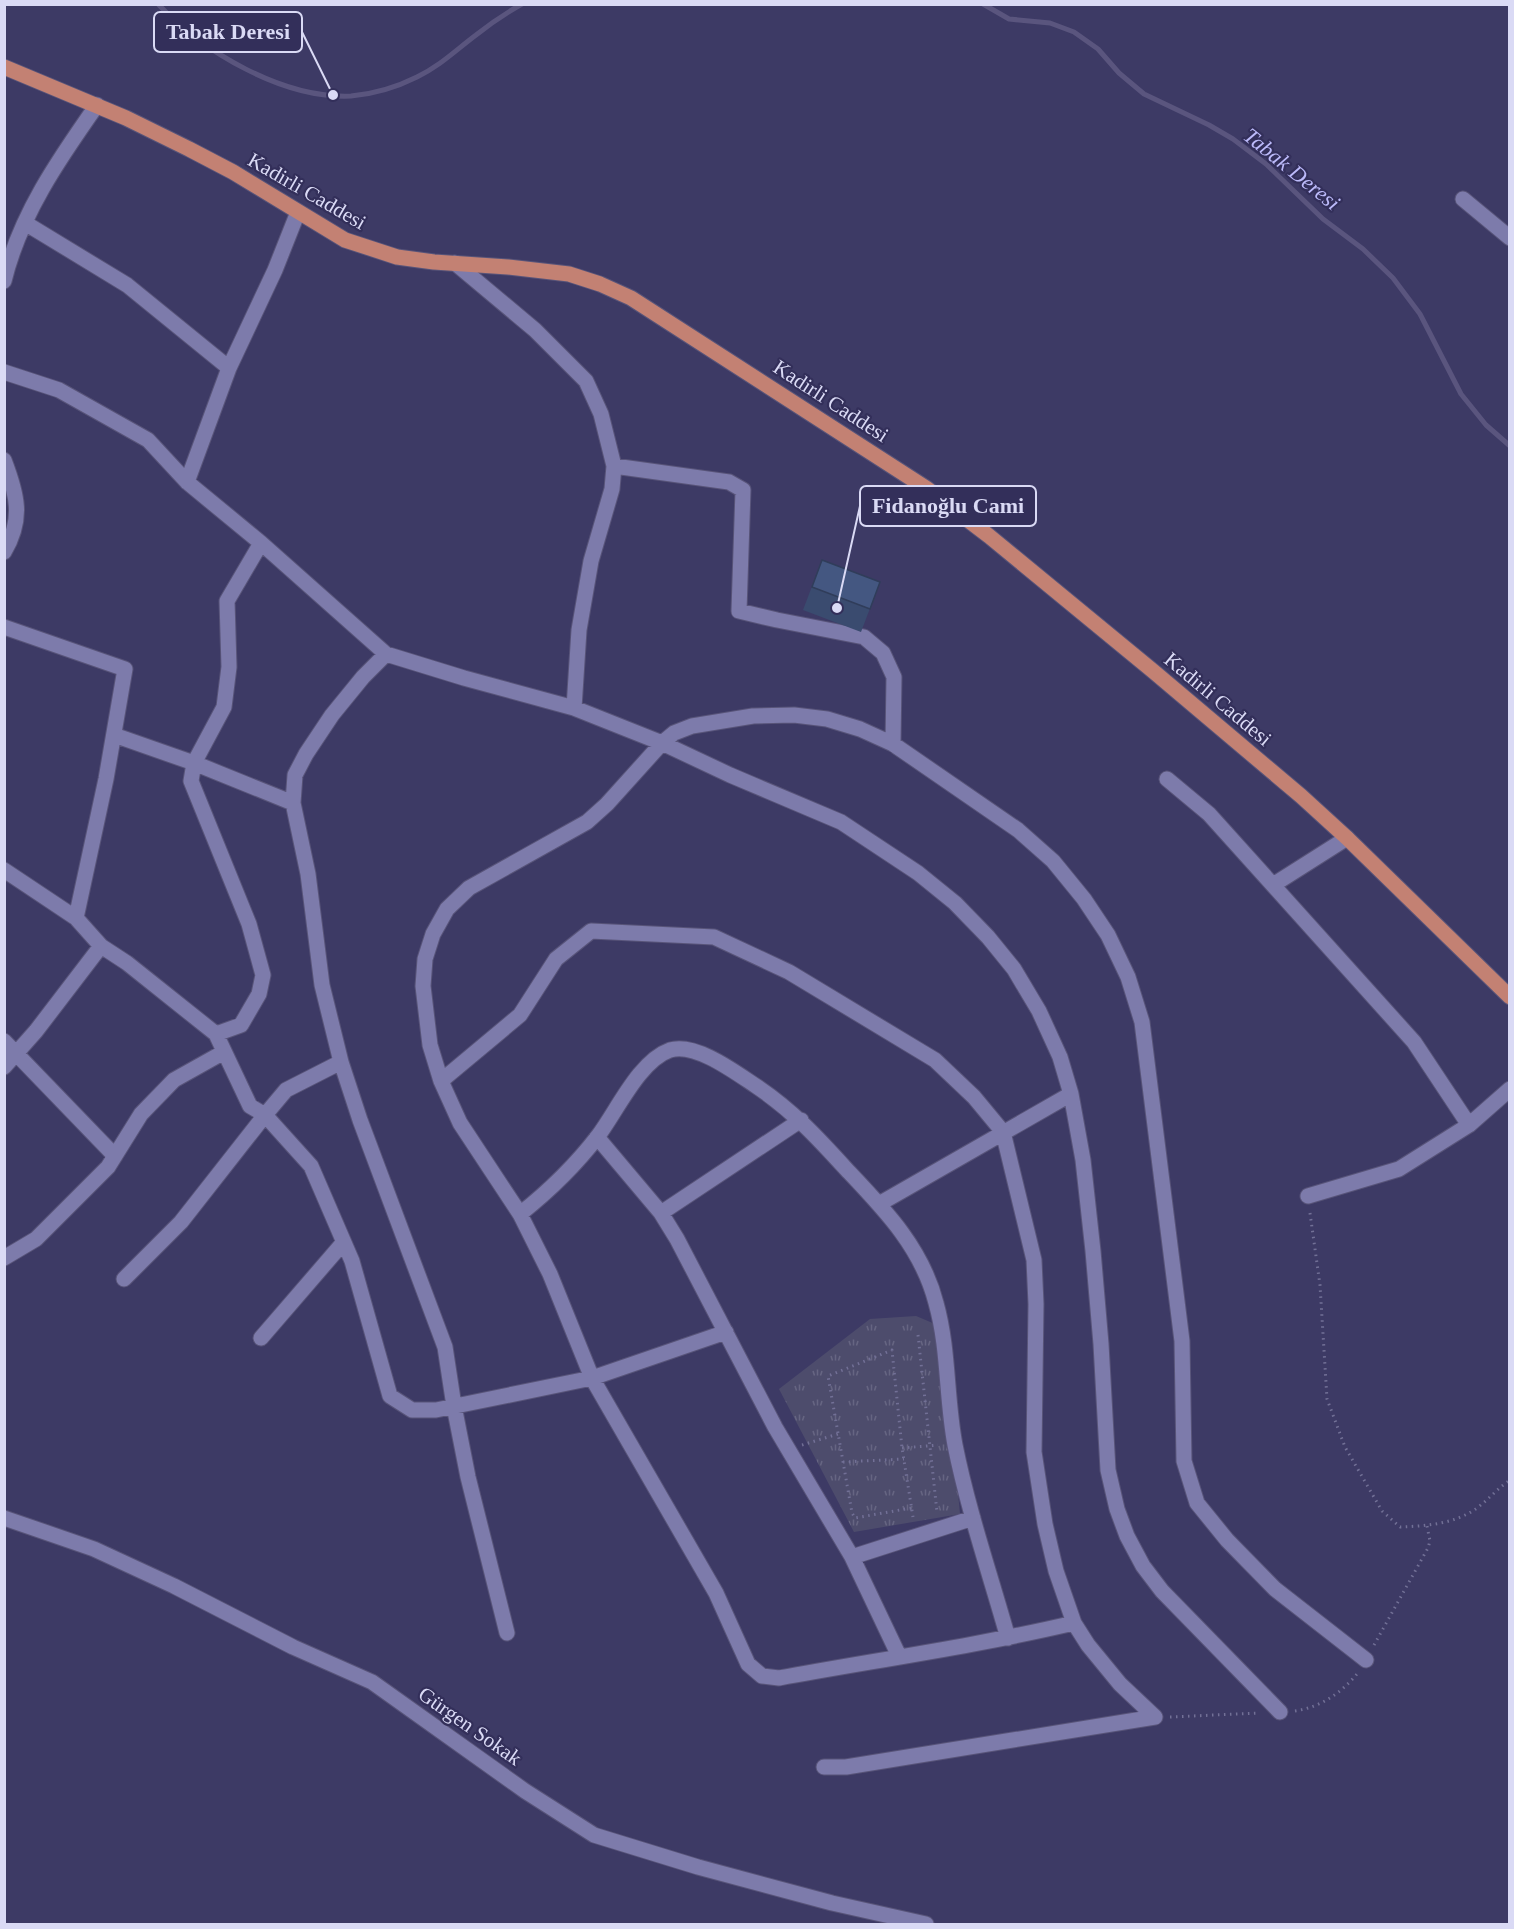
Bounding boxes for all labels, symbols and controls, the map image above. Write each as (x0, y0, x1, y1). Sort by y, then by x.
callout: Tabak Deresi (154, 12, 302, 52)
text: Tabak Deresi (166, 19, 290, 44)
water label: Tabak Deresi (1239, 123, 1345, 215)
street label: Kadirli Caddesi (244, 148, 370, 235)
street label: Kadirli Caddesi (769, 355, 893, 447)
callout: Fidanoğlu Cami (860, 486, 1036, 526)
text: Fidanoğlu Cami (872, 493, 1024, 518)
street label: Kadirli Caddesi (1160, 647, 1277, 751)
street label: Gürgen Sokak (414, 1682, 527, 1771)

